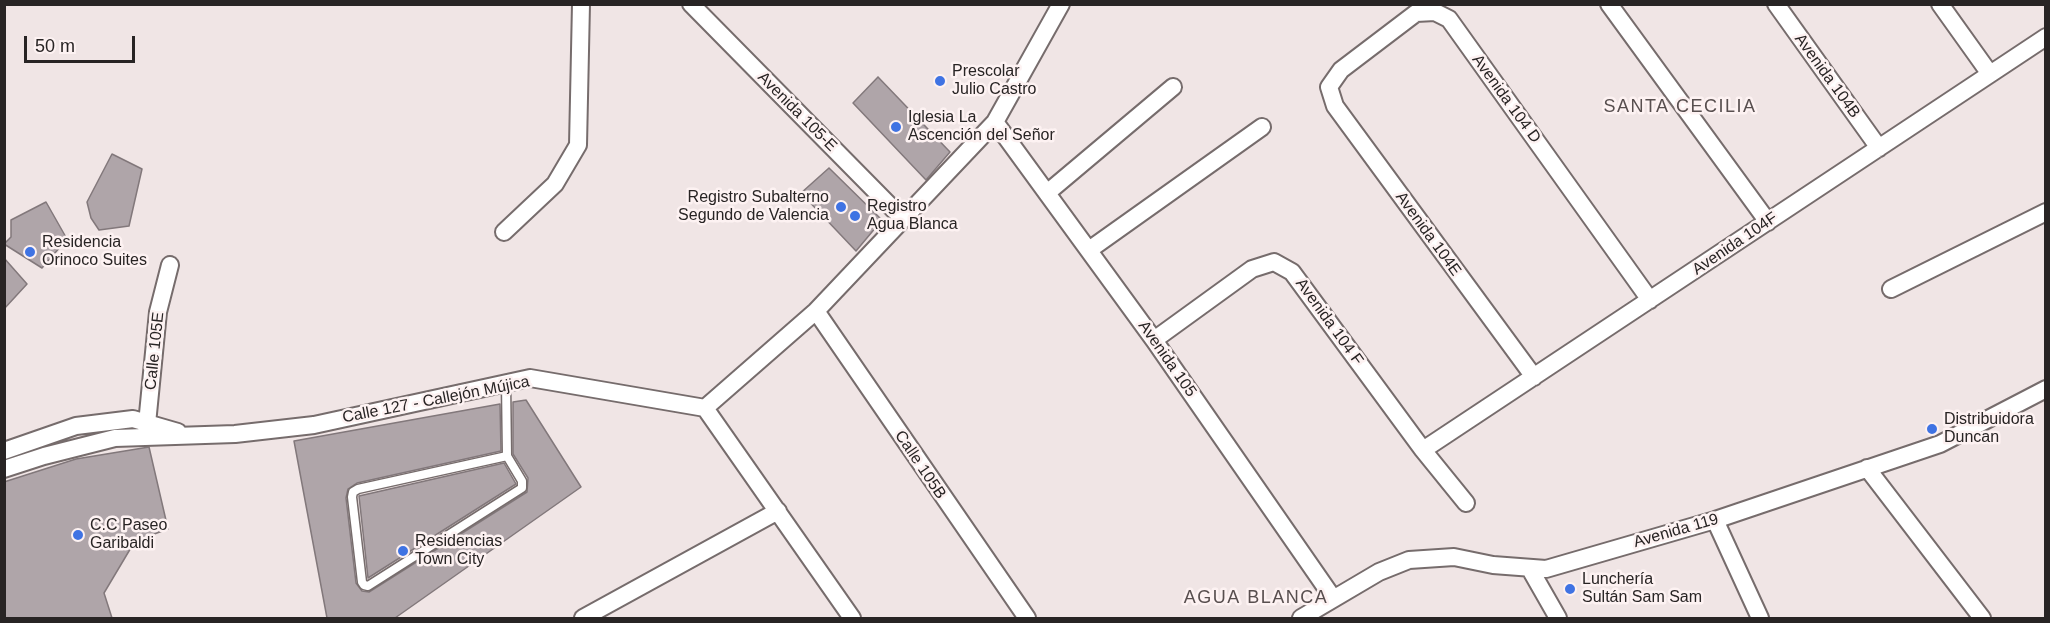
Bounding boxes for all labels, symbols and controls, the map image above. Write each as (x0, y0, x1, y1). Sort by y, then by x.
scale bar (27, 24, 138, 62)
street label: Avenida 104B (1790, 30, 1864, 122)
text: 50 m (35, 36, 75, 56)
street label: Avenida 104 D (1467, 51, 1545, 147)
place label: Prescolar Julio Castro (952, 62, 1036, 100)
street label: Avenida 105-E (753, 68, 841, 156)
marker: Prescolar Julio Castro (933, 74, 947, 88)
district label: SANTA CECILIA (1603, 96, 1757, 118)
place label: Iglesia La Ascención del Señor (908, 108, 1055, 146)
marker: Iglesia La Ascención del Señor (889, 120, 903, 134)
place label: Registro Subalterno Segundo de Valencia (678, 188, 829, 226)
street label: Avenida 104E (1391, 188, 1465, 280)
place label: Registro Agua Blanca (867, 197, 958, 235)
marker: Registro Subalterno Segundo de Valencia (834, 200, 848, 214)
marker: Registro Agua Blanca (848, 209, 862, 223)
street label: Avenida 104F (1689, 209, 1781, 279)
place label: Residencia Orinoco Suites (42, 233, 147, 271)
marker: Residencia Orinoco Suites (23, 245, 37, 259)
street label: Avenida 104 F (1291, 275, 1367, 369)
street label: Calle 105E (141, 311, 169, 391)
street label: Avenida 105 (1134, 317, 1200, 401)
street label: Calle 127 - Callejón Mújica (341, 372, 531, 428)
place label: Distribuidora Duncan (1944, 410, 2034, 448)
marker: Distribuidora Duncan (1925, 422, 1939, 436)
street label: Calle 105B (890, 427, 950, 503)
street label: Avenida 119 (1631, 510, 1721, 552)
place label: C.C Paseo Garibaldi (90, 516, 167, 554)
marker: C.C Paseo Garibaldi (71, 528, 85, 542)
place label: Residencias Town City (415, 532, 502, 570)
marker: Residencias Town City (396, 544, 410, 558)
place label: Lunchería Sultán Sam Sam (1582, 570, 1702, 608)
marker: Lunchería Sultán Sam Sam (1563, 582, 1577, 596)
district label: AGUA BLANCA (1184, 587, 1328, 609)

